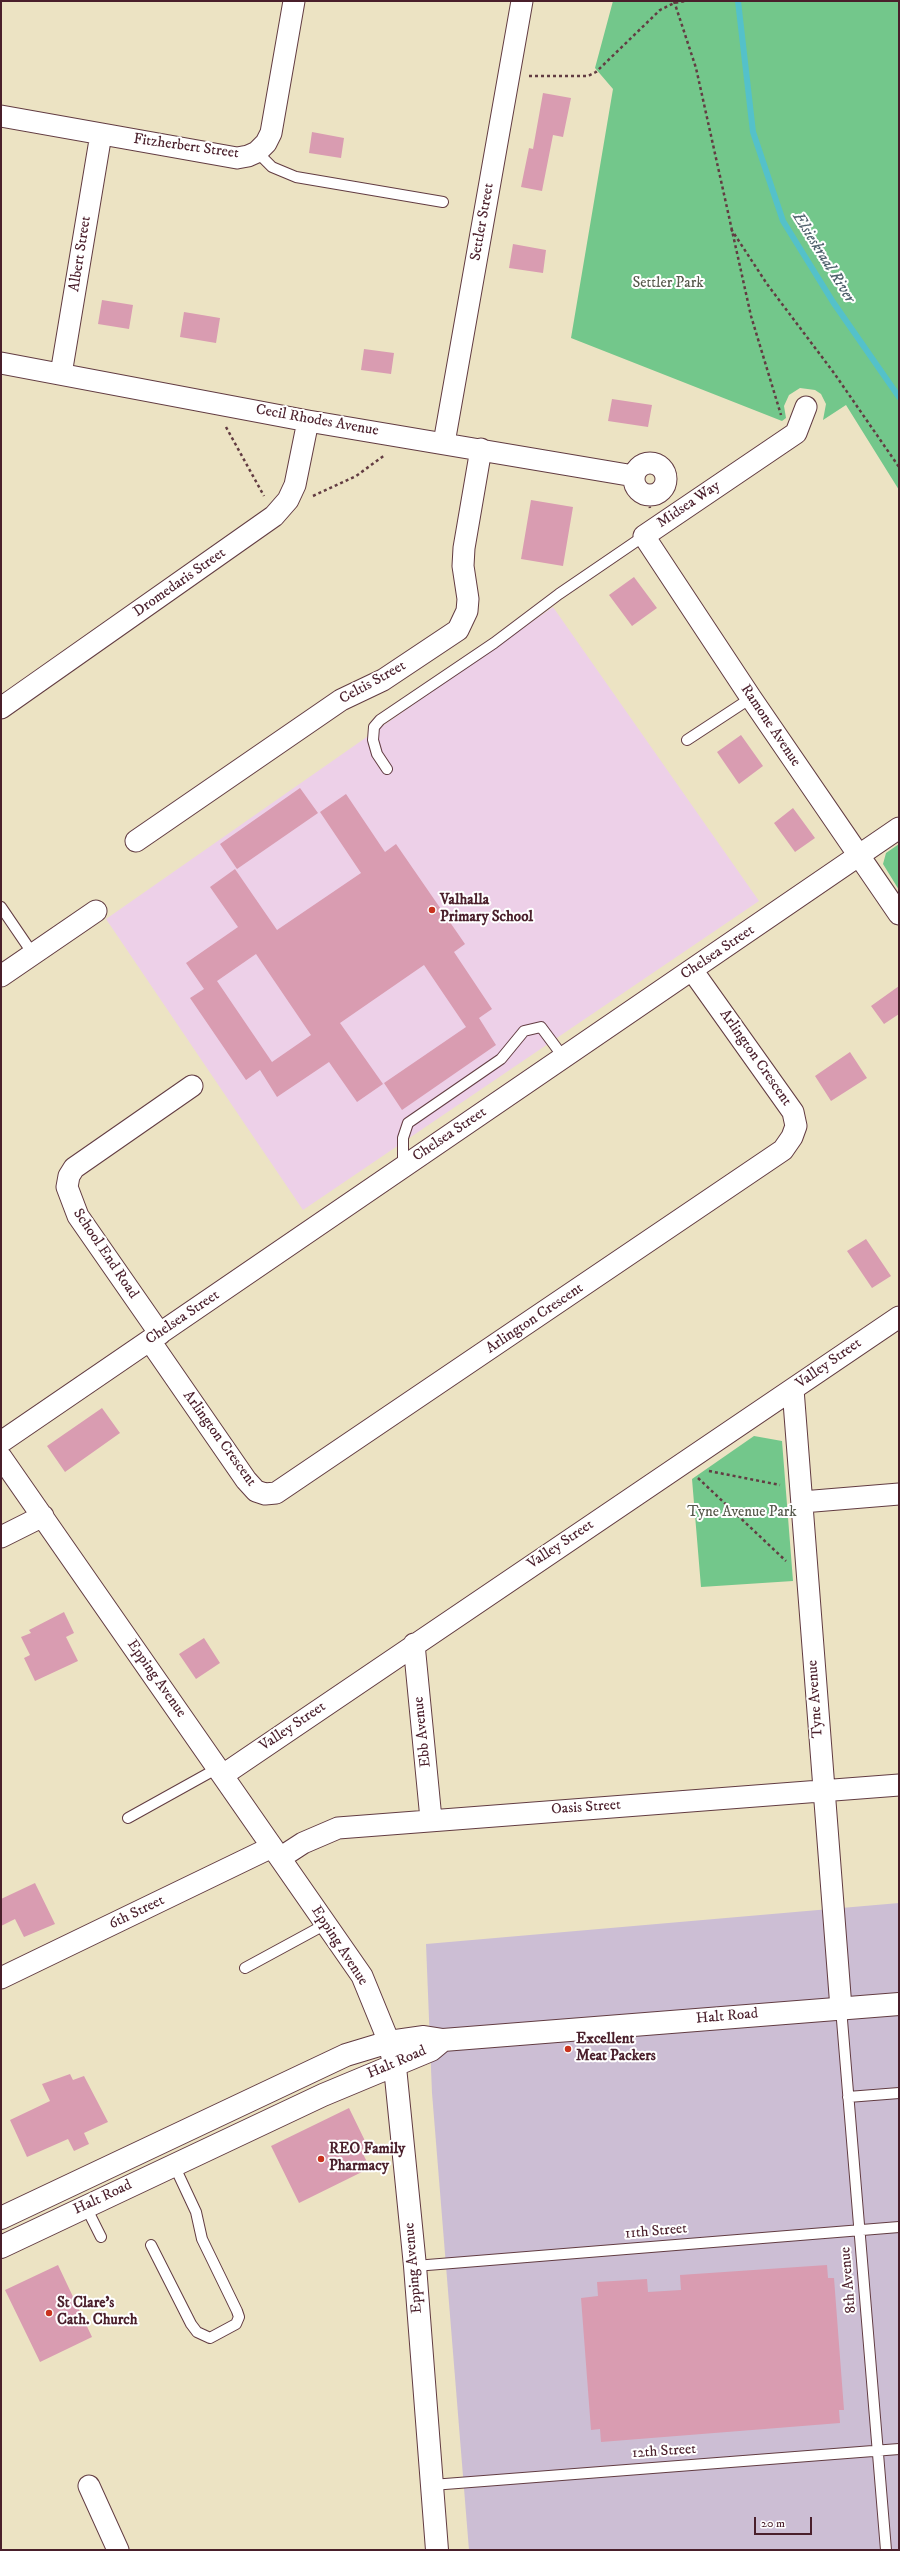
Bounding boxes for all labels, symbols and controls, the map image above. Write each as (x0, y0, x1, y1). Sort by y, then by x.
street label: Fitzherbert Street (132, 131, 240, 163)
street label: Settler Street (467, 182, 499, 262)
water label: Elsieskraal River (787, 209, 859, 307)
street label: Albert Street (66, 215, 96, 293)
park label: Settler Park (632, 275, 704, 293)
street label: Cecil Rhodes Avenue (254, 401, 380, 441)
street label: Midsea Way (654, 477, 724, 533)
street label: Dromedaris Street (130, 545, 230, 621)
street label: Celtis Street (337, 657, 409, 709)
street label: Ramone Avenue (736, 681, 804, 771)
place label: Valhalla Primary School (440, 892, 533, 927)
marker: Valhalla Primary School (427, 905, 437, 915)
street label: Chelsea Street (678, 922, 758, 984)
street label: Arlington Crescent (715, 1006, 795, 1110)
street label: Chelsea Street (410, 1104, 490, 1166)
street label: School End Road (68, 1206, 142, 1302)
street label: Arlington Crescent (483, 1280, 587, 1358)
street label: Chelsea Street (143, 1287, 223, 1349)
street label: Valley Street (793, 1335, 865, 1393)
street label: Arlington Crescent (178, 1388, 260, 1490)
park label: Tyne Avenue Park (687, 1504, 797, 1522)
street label: Valley Street (524, 1516, 598, 1574)
street label: Epping Avenue (122, 1637, 190, 1721)
street label: Tyne Avenue (804, 1659, 828, 1739)
street label: Ebb Avenue (410, 1696, 436, 1768)
street label: Valley Street (256, 1698, 330, 1756)
street label: Oasis Street (551, 1797, 621, 1819)
street label: 6th Street (106, 1892, 168, 1934)
street label: Epping Avenue (307, 1903, 371, 1989)
street label: Halt Road (695, 2005, 759, 2029)
place label: Excellent Meat Packers (576, 2031, 656, 2066)
street label: Halt Road (365, 2043, 429, 2083)
marker: Excellent Meat Packers (563, 2044, 573, 2054)
place label: REO Family Pharmacy (329, 2141, 405, 2176)
marker: REO Family Pharmacy (316, 2154, 326, 2164)
street label: Halt Road (71, 2177, 135, 2219)
street label: 11th Street (624, 2220, 688, 2244)
street label: Epping Avenue (401, 2222, 427, 2314)
street label: 8th Avenue (837, 2246, 861, 2314)
place label: St Clare's Cath. Church (57, 2295, 138, 2330)
marker: St Clare's Cath. Church (44, 2308, 54, 2318)
street label: 12th Street (631, 2441, 697, 2463)
scale bar (756, 2509, 814, 2535)
text: 20 m (761, 2516, 785, 2531)

